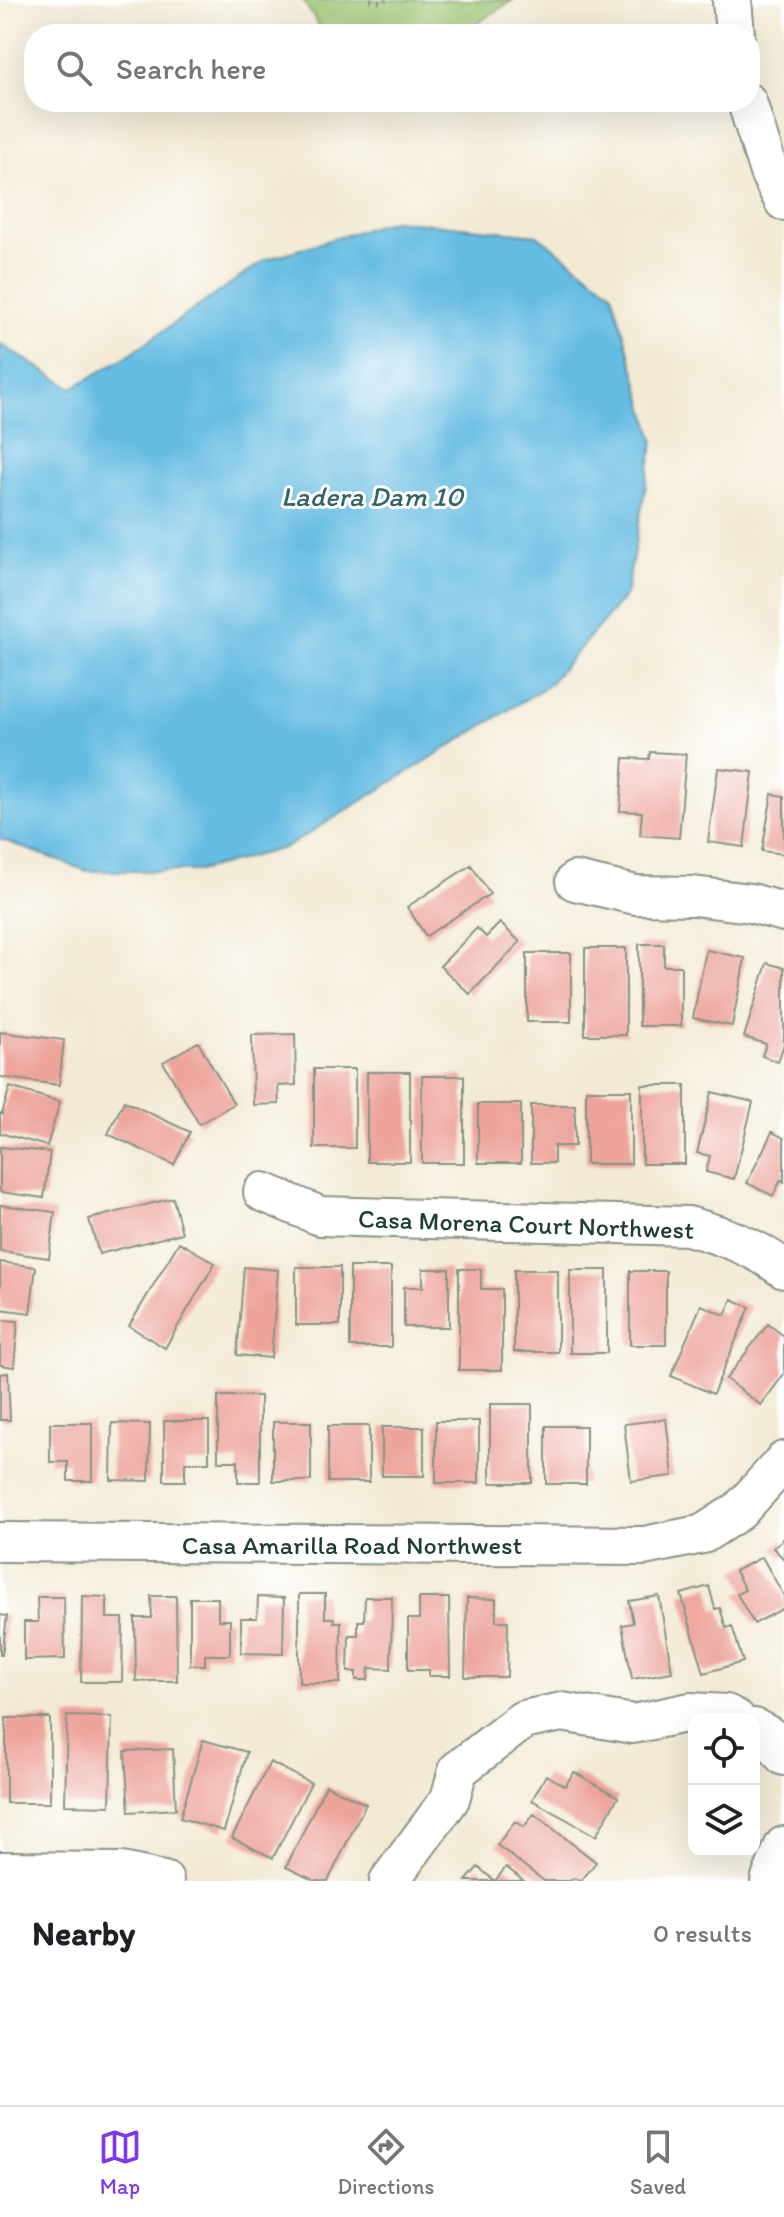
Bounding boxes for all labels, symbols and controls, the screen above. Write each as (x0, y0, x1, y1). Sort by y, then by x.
search box (24, 24, 760, 112)
icon: search (52, 46, 96, 90)
text: Search here (116, 50, 266, 87)
water label: Ladera Dam 10 (281, 479, 465, 513)
street label: Casa Morena Court Northwest (357, 1202, 695, 1246)
street label: Casa Amarilla Road Northwest (182, 1529, 522, 1561)
map controls (688, 1713, 760, 1857)
button: locate (688, 1713, 760, 1785)
button: layers (688, 1785, 760, 1857)
text: Nearby (32, 1913, 135, 1954)
text: 0 results (653, 1917, 752, 1949)
tab: Map (98, 2125, 142, 2200)
tab: Directions (338, 2125, 434, 2200)
tab: Saved (630, 2125, 686, 2200)

